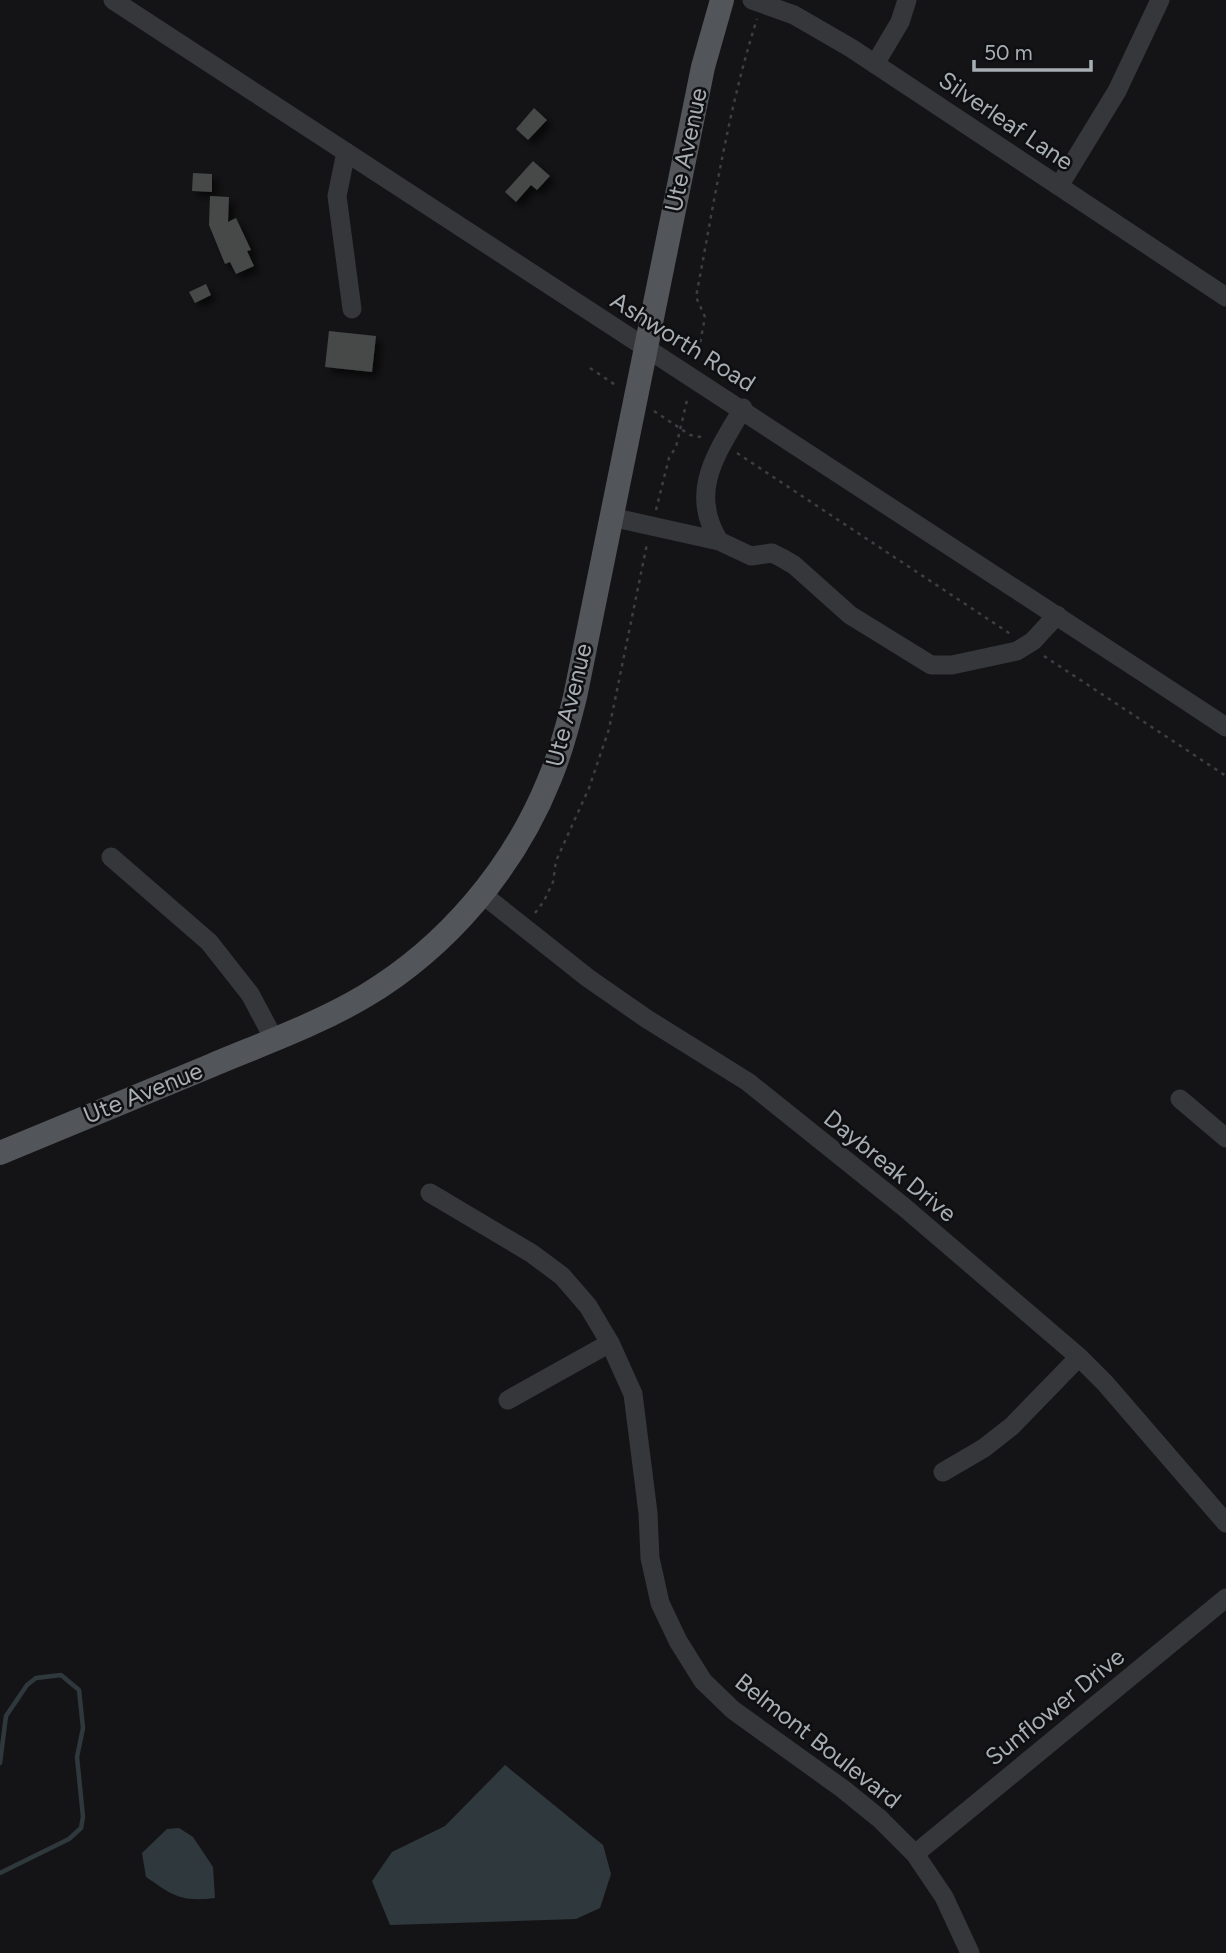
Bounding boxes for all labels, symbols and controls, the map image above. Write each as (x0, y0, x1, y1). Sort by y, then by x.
scale bar (974, 28, 1091, 72)
text: 50 m (984, 40, 1033, 65)
street label: Silverleaf Lane (934, 65, 1079, 176)
street label: Ute Avenue (658, 85, 713, 215)
street label: Ashworth Road (606, 286, 761, 398)
street label: Ute Avenue (539, 640, 598, 770)
street label: Ute Avenue (79, 1055, 207, 1130)
street label: Daybreak Drive (818, 1103, 962, 1228)
street label: Sunflower Drive (979, 1642, 1130, 1772)
street label: Belmont Boulevard (730, 1667, 907, 1814)

